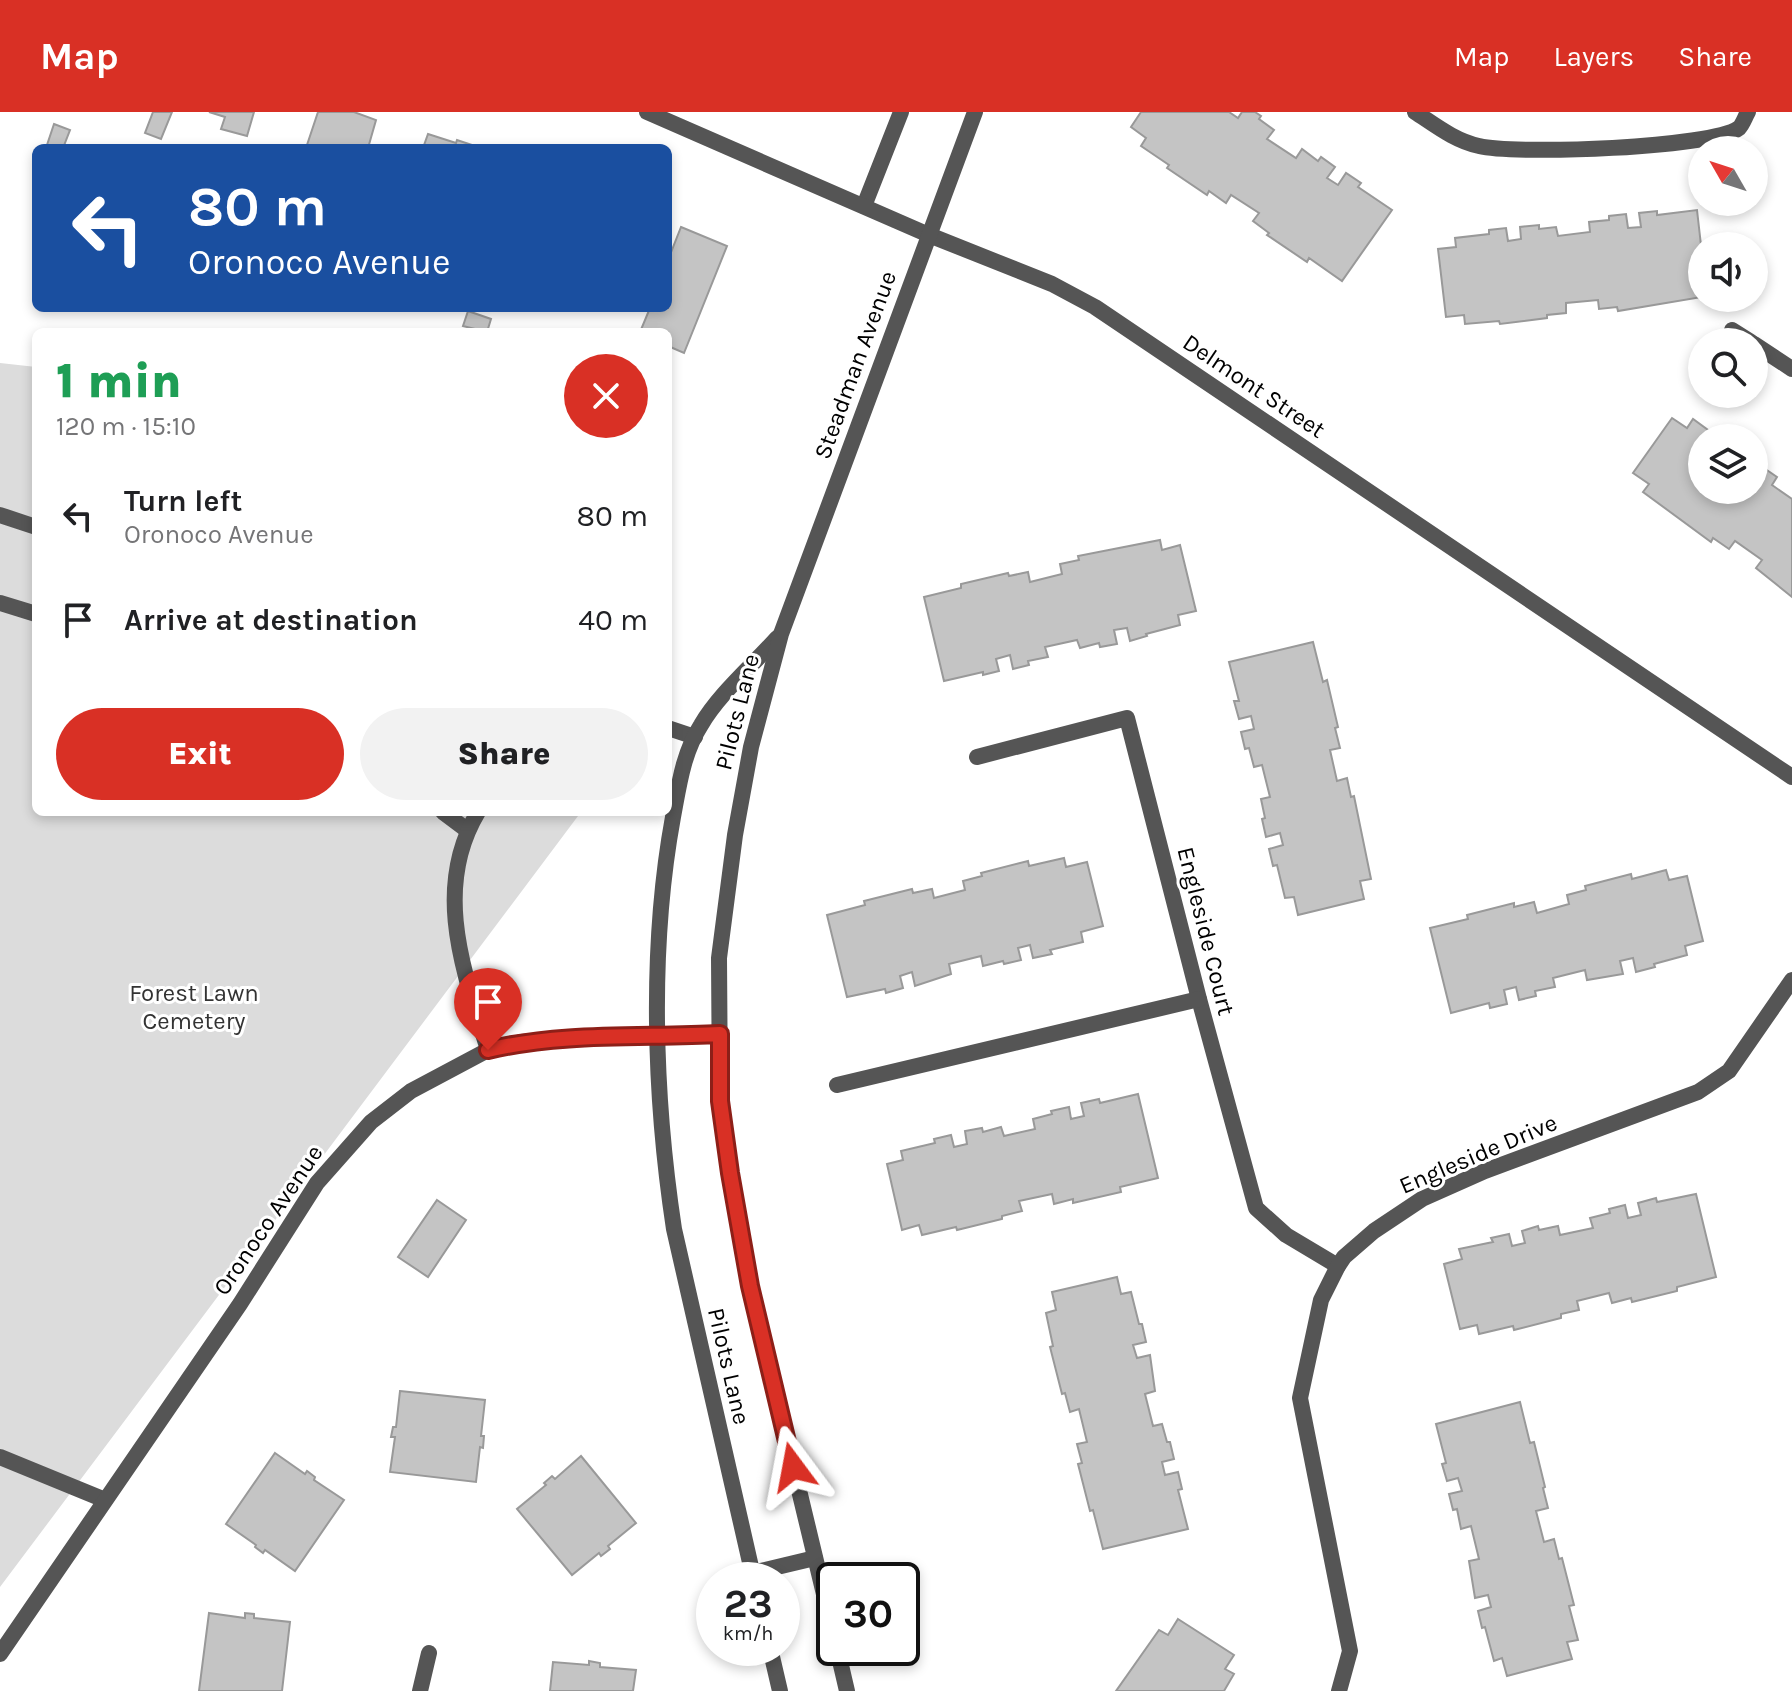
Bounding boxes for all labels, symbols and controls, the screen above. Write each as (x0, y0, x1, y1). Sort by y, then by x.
text: Map (40, 34, 119, 79)
text: Map (1454, 40, 1509, 73)
text: Layers (1553, 40, 1634, 73)
text: Share (1678, 40, 1752, 73)
north arrow (1688, 136, 1768, 216)
map controls (1688, 136, 1768, 504)
text: 80 m (188, 174, 327, 239)
icon: left (56, 176, 160, 280)
button: sound (1688, 232, 1768, 312)
text: Oronoco Avenue (188, 241, 451, 283)
street label: Steadman Avenue (808, 267, 902, 463)
street label: Delmont Street (1178, 328, 1330, 444)
button: search (1688, 328, 1768, 408)
text: 1 min (56, 353, 182, 409)
button: close (564, 354, 648, 438)
text: 120 m · 15:10 (56, 411, 196, 442)
button: layers (1688, 424, 1768, 504)
text: Turn left (124, 483, 242, 519)
icon: left (56, 494, 100, 538)
text: 80 m (577, 498, 648, 534)
text: Oronoco Avenue (124, 519, 314, 550)
icon: arrive (56, 598, 100, 642)
text: Arrive at destination (124, 602, 418, 638)
text: 40 m (578, 602, 648, 638)
street label: Pilots Lane (709, 651, 765, 773)
button: Exit (56, 708, 344, 800)
button: Share (360, 708, 648, 800)
street label: Engleside Court (1172, 844, 1240, 1018)
pin (454, 968, 522, 1050)
park label: Forest Lawn Cemetery (129, 979, 259, 1035)
icon: arrive (466, 980, 510, 1024)
street label: Engleside Drive (1395, 1108, 1561, 1200)
street label: Oronoco Avenue (207, 1140, 329, 1300)
street label: Pilots Lane (702, 1305, 756, 1427)
position arrow (751, 1425, 835, 1509)
speed limit sign: 30 (816, 1562, 920, 1666)
text: 23 (723, 1580, 773, 1627)
text: km/h (723, 1622, 773, 1645)

